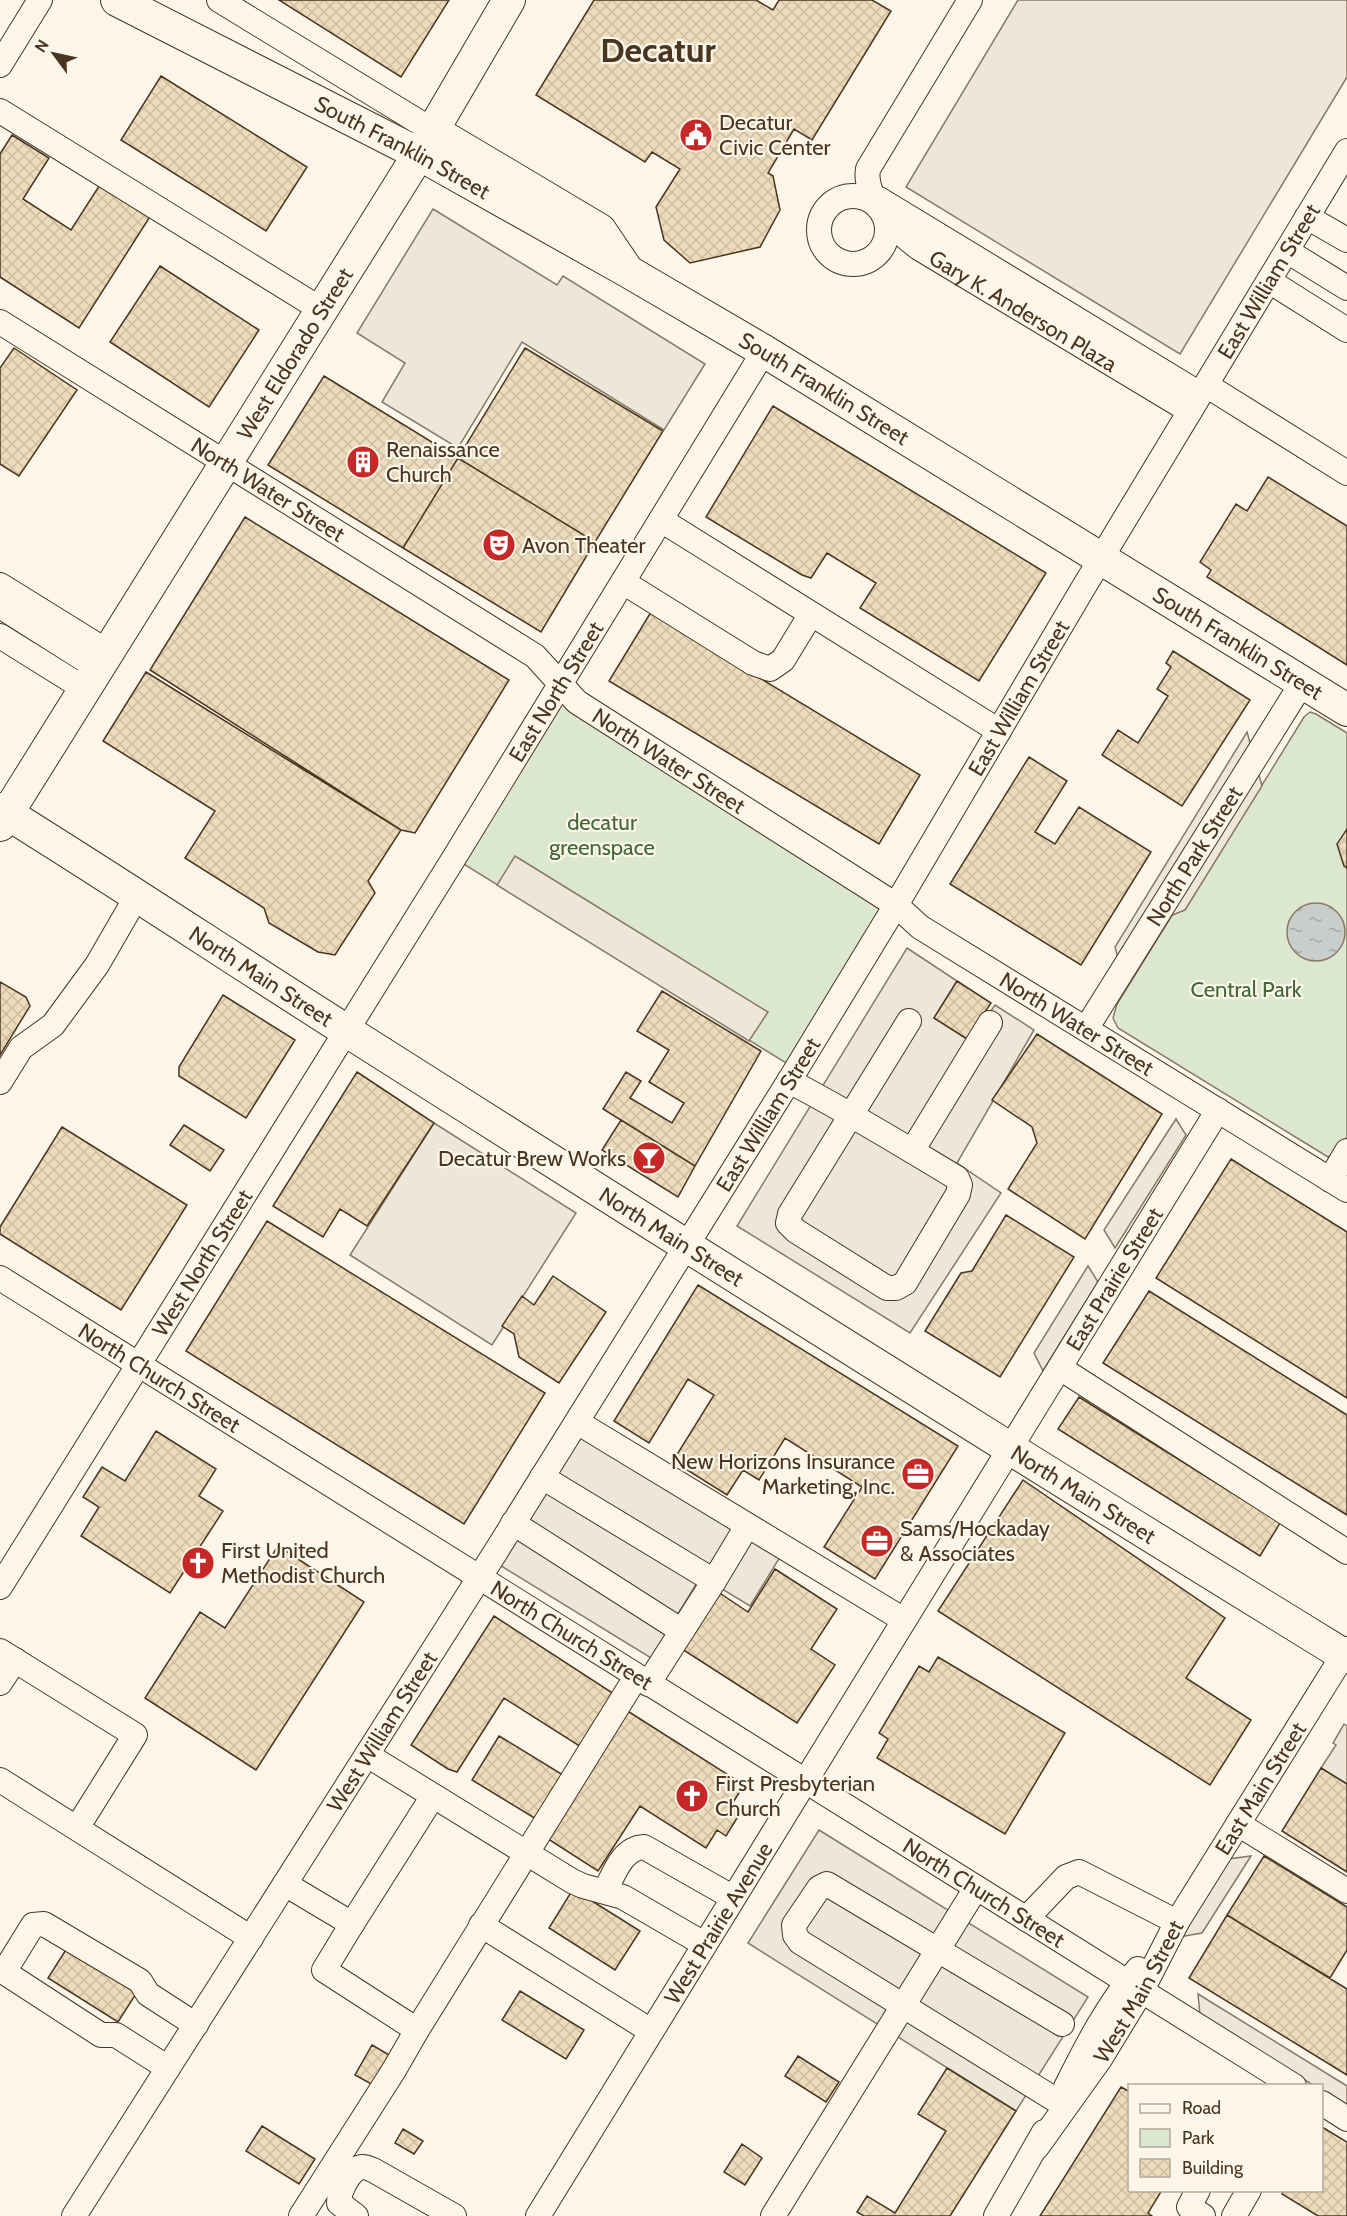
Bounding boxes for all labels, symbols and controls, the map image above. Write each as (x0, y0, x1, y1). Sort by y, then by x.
north arrow (24, 24, 84, 84)
district label: Decatur (600, 29, 717, 71)
text: N (31, 36, 53, 56)
street label: South Franklin Street (310, 90, 495, 205)
place label: Decatur Civic Center (719, 109, 831, 161)
public building icon: Decatur Civic Center (678, 117, 714, 153)
street label: East William Street (1211, 198, 1326, 364)
street label: Gary K. Anderson Plaza (924, 244, 1122, 378)
street label: West Eldorado Street (231, 262, 359, 444)
street label: South Franklin Street (734, 326, 915, 451)
street label: North Water Street (186, 431, 350, 548)
place label: Renaissance Church (386, 436, 500, 488)
building icon: Renaissance Church (345, 444, 381, 480)
theatre icon: Avon Theater (481, 527, 517, 563)
place label: Avon Theater (522, 532, 645, 559)
street label: South Franklin Street (1148, 580, 1328, 706)
street label: East William Street (962, 615, 1075, 781)
street label: East North Street (503, 616, 609, 767)
street label: North Water Street (588, 702, 751, 819)
street label: North Park Street (1140, 781, 1248, 931)
park label: decatur greenspace (549, 809, 655, 861)
street label: North Main Street (184, 920, 338, 1032)
street label: North Water Street (995, 966, 1159, 1082)
park label: Central Park (1190, 976, 1302, 1003)
street label: East William Street (710, 1032, 826, 1196)
bar icon: Decatur Brew Works (631, 1140, 667, 1176)
place label: Decatur Brew Works (438, 1145, 626, 1172)
street label: North Main Street (594, 1181, 749, 1292)
street label: West North Street (146, 1184, 258, 1341)
street label: East Prairie Street (1060, 1202, 1169, 1356)
street label: North Church Street (74, 1317, 246, 1439)
street label: North Main Street (1006, 1439, 1161, 1550)
place label: New Horizons Insurance Marketing, Inc. (671, 1448, 895, 1500)
office icon: New Horizons Insurance Marketing, Inc. (900, 1456, 936, 1492)
place label: Sams/Hockaday & Associates (900, 1515, 1050, 1567)
office icon: Sams/Hockaday & Associates (859, 1523, 895, 1559)
place label: First United Methodist Church (221, 1537, 385, 1589)
church icon: First United Methodist Church (180, 1545, 216, 1581)
street label: North Church Street (486, 1574, 658, 1696)
street label: West William Street (321, 1646, 443, 1817)
street label: East Main Street (1209, 1717, 1312, 1860)
place label: First Presbyterian Church (715, 1770, 875, 1822)
church icon: First Presbyterian Church (674, 1778, 710, 1814)
street label: North Church Street (898, 1832, 1070, 1953)
street label: West Prairie Avenue (658, 1837, 778, 2009)
street label: West Main Street (1087, 1915, 1189, 2068)
legend (1128, 2084, 1323, 2192)
text: Road (1182, 2097, 1221, 2119)
text: Park (1182, 2127, 1215, 2149)
text: Building (1182, 2157, 1244, 2179)

